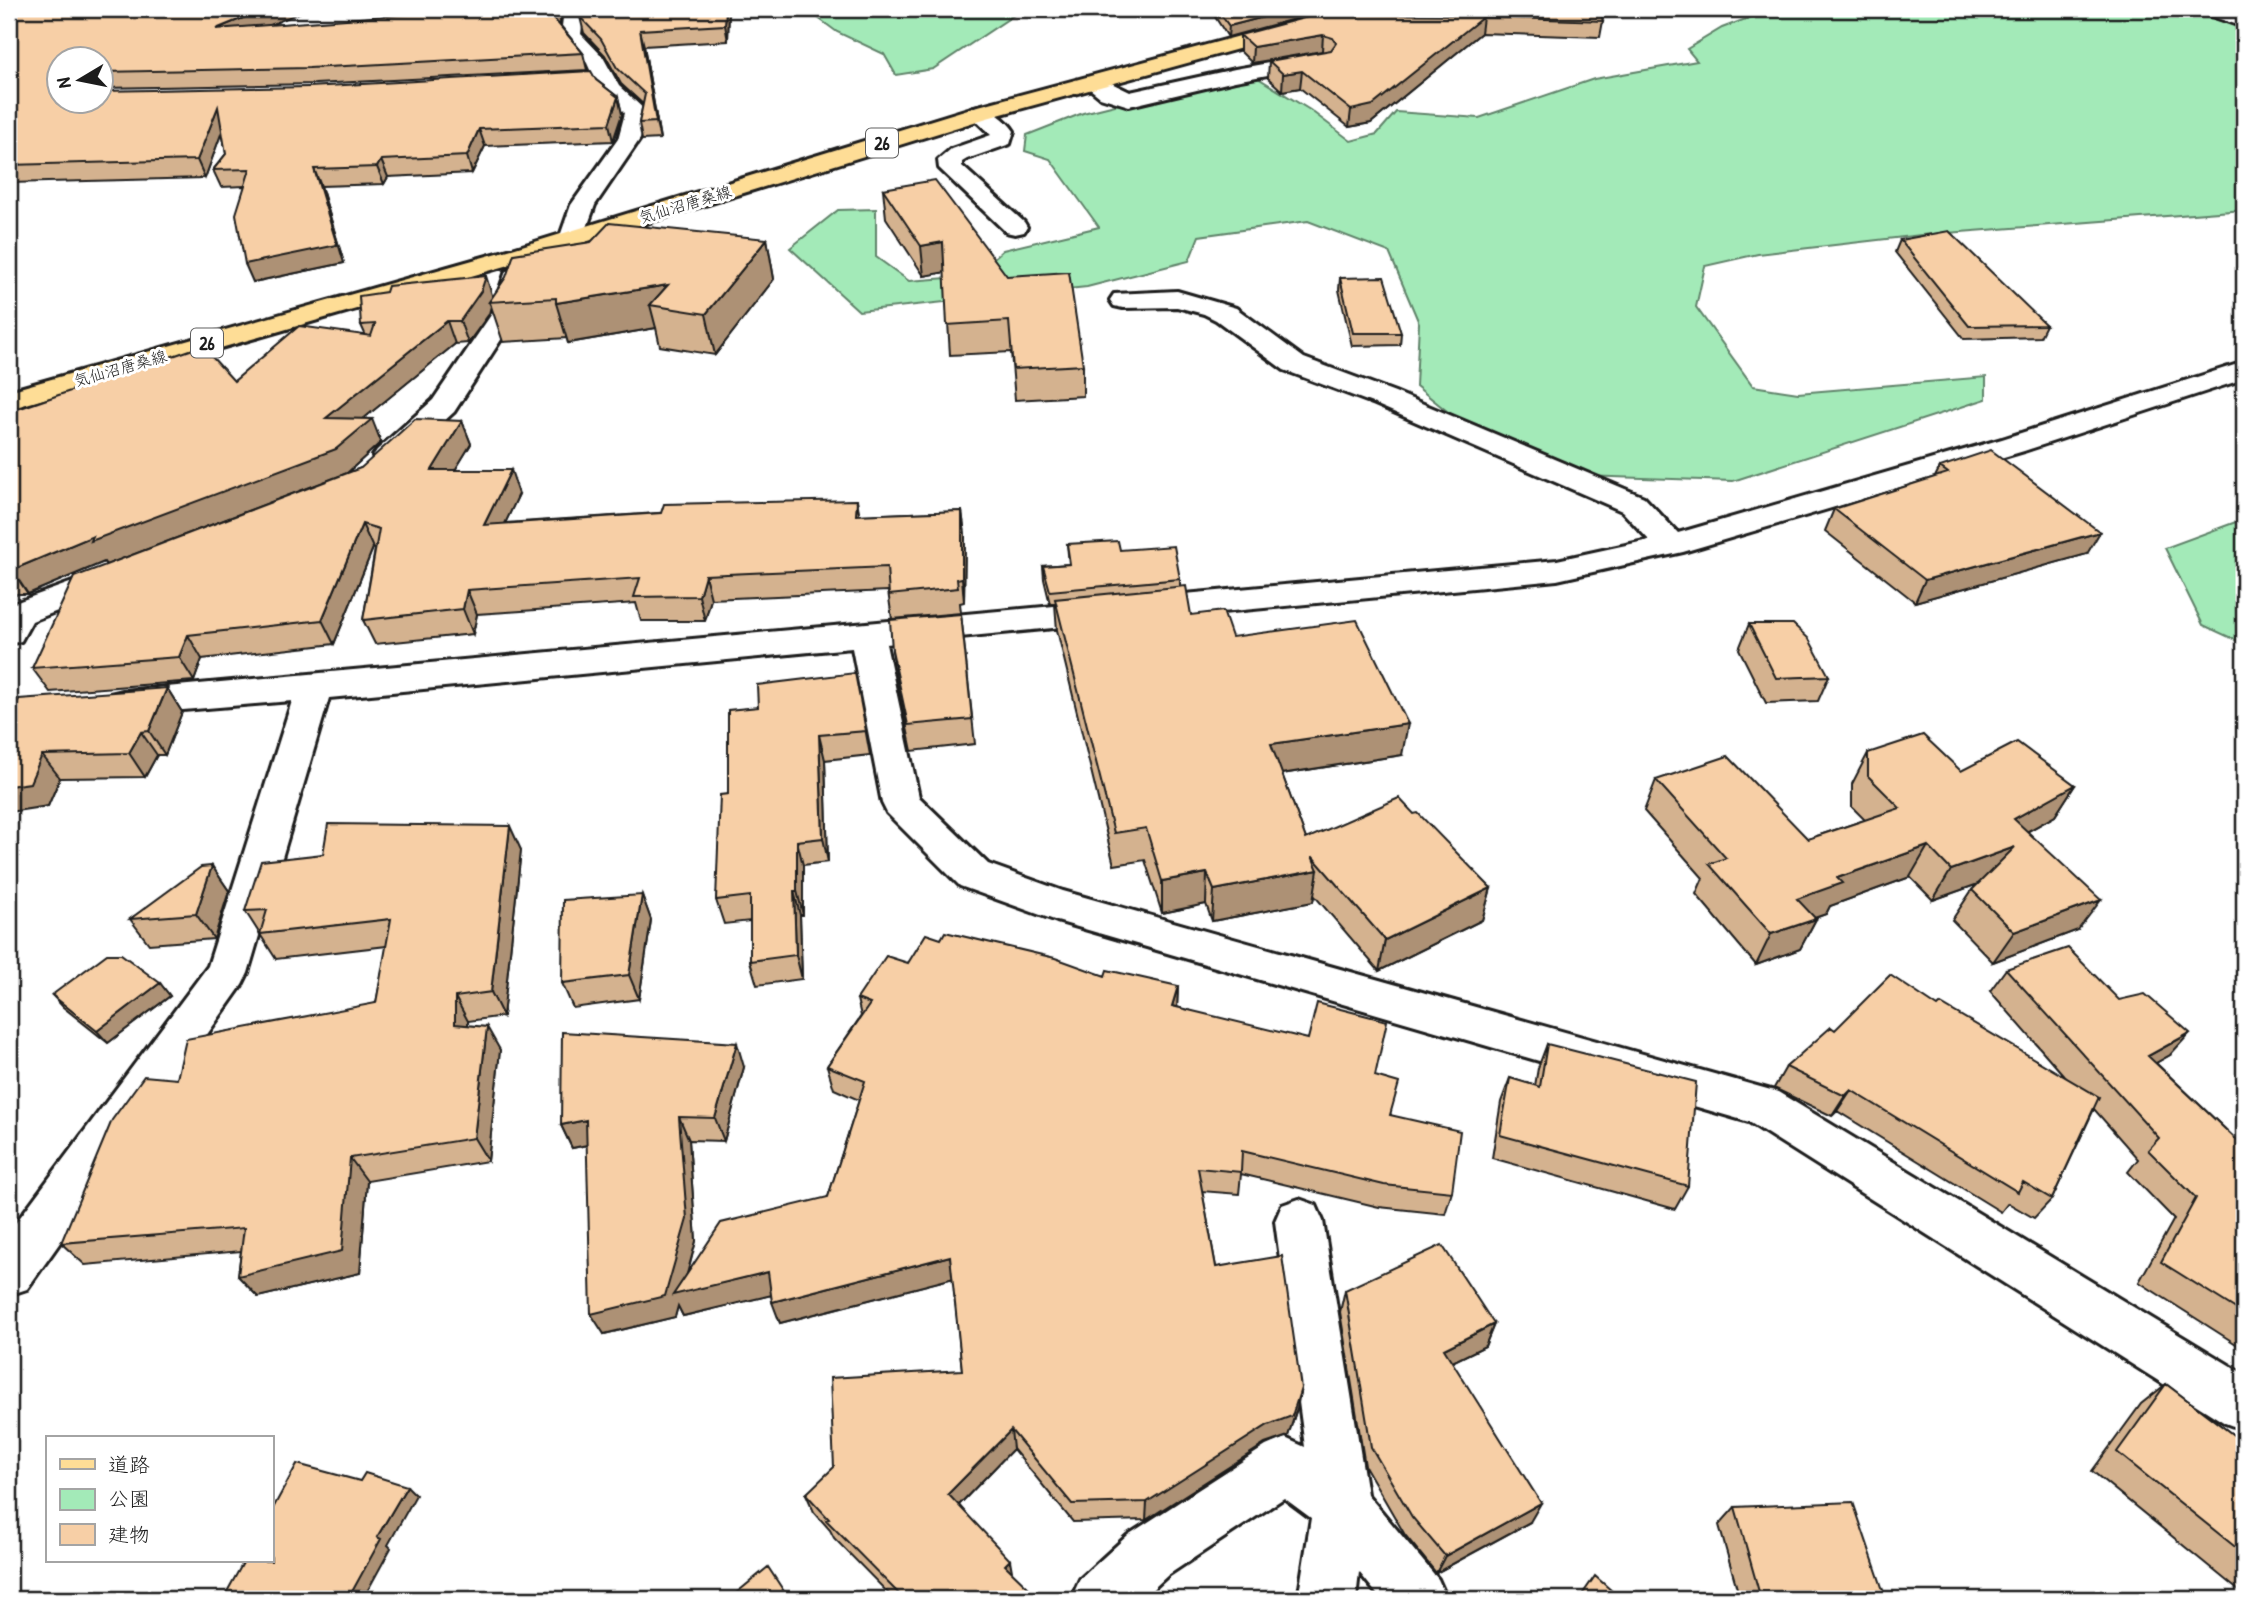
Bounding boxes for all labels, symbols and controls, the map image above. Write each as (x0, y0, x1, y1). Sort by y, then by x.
north arrow (46, 46, 116, 116)
text: N (50, 76, 77, 90)
road number: 26 (866, 128, 898, 158)
street label: 気仙沼唐桑線 (636, 179, 734, 229)
road number: 26 (191, 328, 223, 358)
street label: 気仙沼唐桑線 (71, 344, 169, 392)
legend (46, 1436, 273, 1562)
text: 道路 (108, 1450, 150, 1479)
text: 公園 (108, 1484, 150, 1513)
text: 建物 (108, 1520, 150, 1549)

